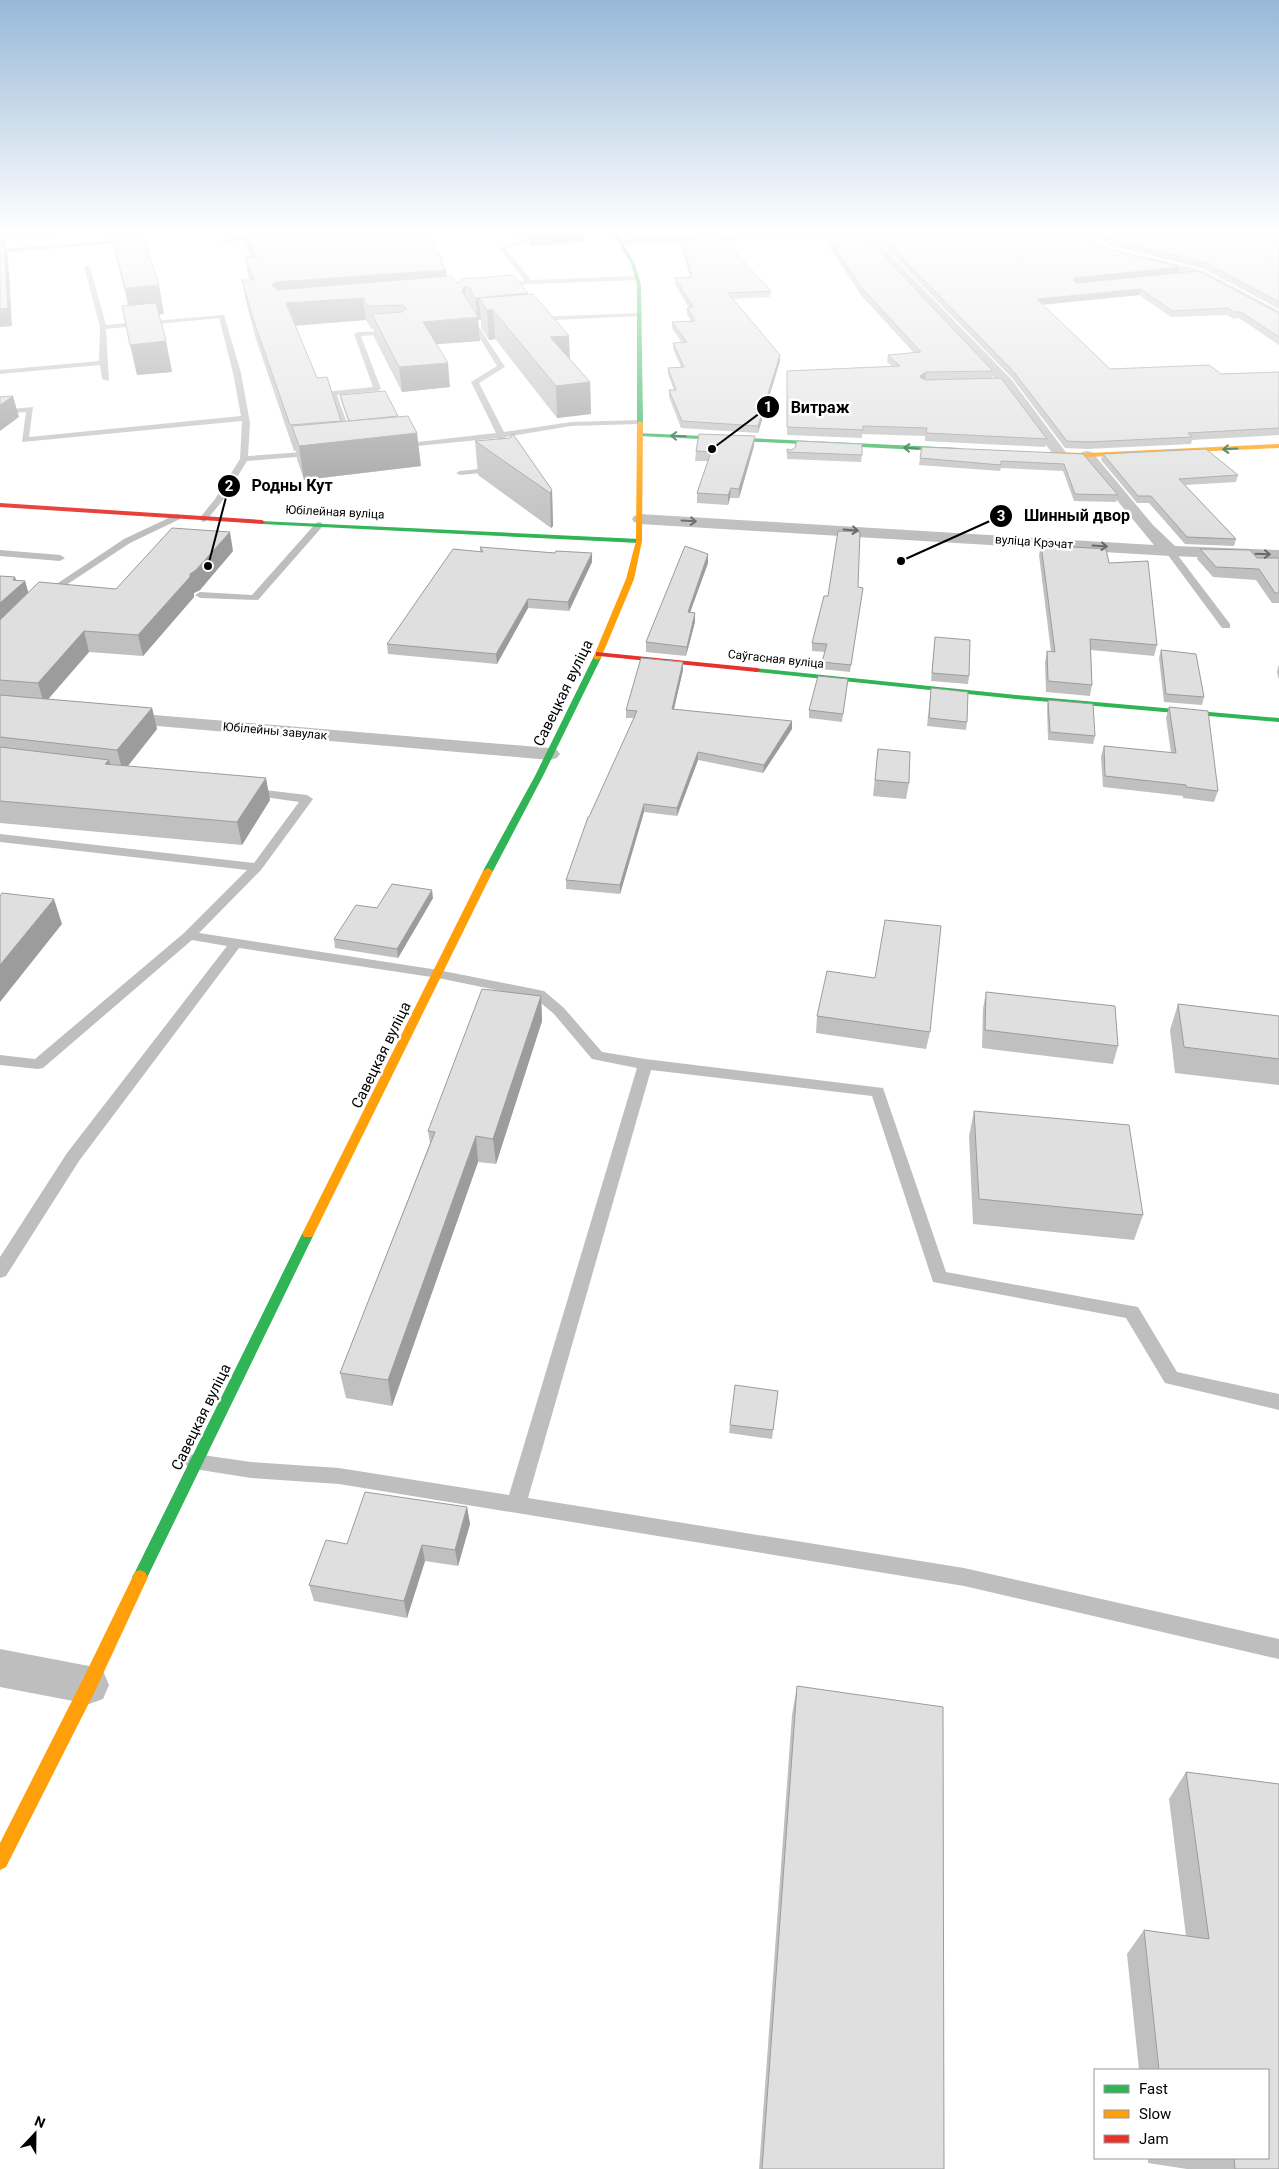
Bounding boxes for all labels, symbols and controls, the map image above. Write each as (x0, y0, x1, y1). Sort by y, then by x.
callout: Витраж (755, 391, 859, 422)
text: 1 (764, 398, 772, 416)
text: Витраж (791, 398, 850, 417)
one-way arrow (671, 431, 687, 441)
one-way arrow (903, 443, 919, 452)
one-way arrow (1223, 444, 1239, 453)
callout: Родны Кут (216, 470, 342, 501)
text: Родны Кут (251, 476, 333, 495)
text: 2 (225, 477, 234, 495)
callout: Шинный двор (989, 500, 1140, 531)
street label: Юбілейная вуліца (285, 502, 385, 522)
text: Шинный двор (1024, 506, 1130, 525)
text: 3 (997, 507, 1005, 525)
one-way arrow (681, 516, 697, 525)
one-way arrow (843, 526, 859, 535)
street label: вуліца Крэчат (994, 532, 1074, 552)
one-way arrow (1092, 542, 1108, 551)
one-way arrow (1254, 549, 1271, 559)
street label: Савецкая вуліца (529, 637, 597, 749)
street label: Саўгасная вуліца (727, 647, 825, 671)
street label: Юбілейны завулак (222, 719, 328, 743)
street label: Савецкая вуліца (347, 999, 415, 1111)
street label: Савецкая вуліца (167, 1361, 235, 1473)
legend (1094, 2069, 1269, 2159)
text: Fast (1139, 2080, 1168, 2098)
text: Slow (1139, 2105, 1171, 2123)
north arrow (10, 2109, 60, 2159)
text: N (32, 2113, 47, 2131)
text: Jam (1139, 2130, 1169, 2148)

